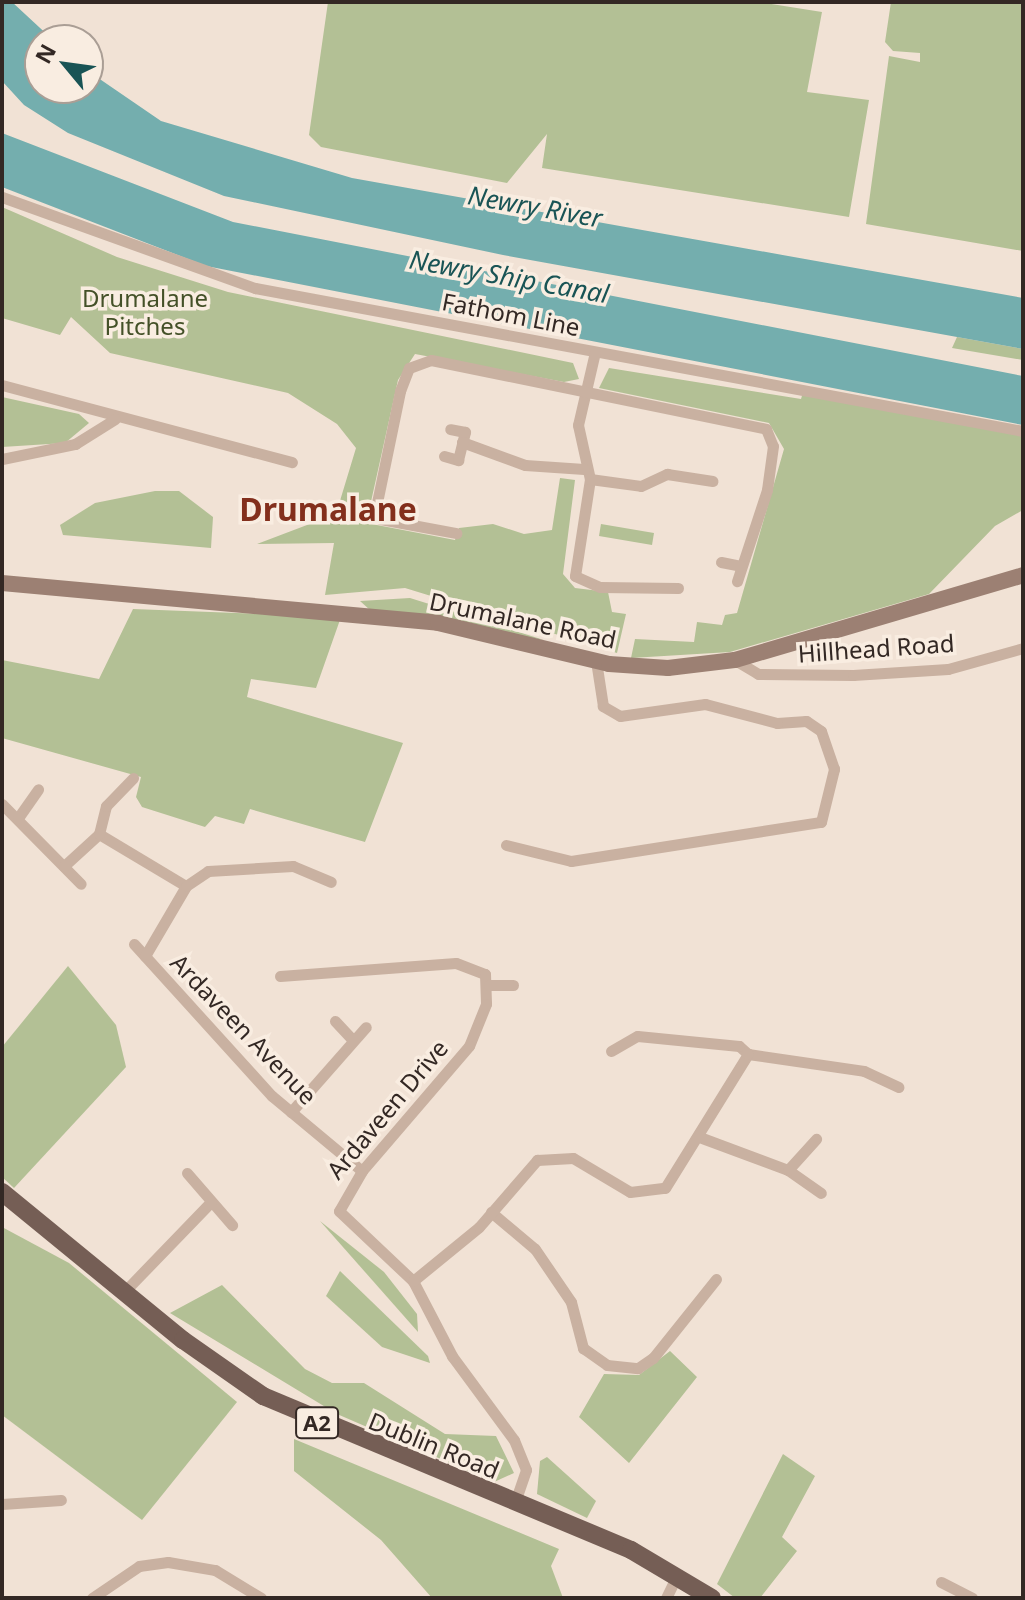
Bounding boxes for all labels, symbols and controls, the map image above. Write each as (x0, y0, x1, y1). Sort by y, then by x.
north arrow (24, 24, 104, 104)
text: N (27, 38, 62, 68)
water label: Newry River (465, 180, 605, 234)
water label: Newry Ship Canal (407, 244, 611, 310)
park label: Drumalane Pitches (82, 284, 208, 340)
street label: Fathom Line (440, 287, 582, 341)
district label: Drumalane (239, 490, 417, 528)
street label: Drumalane Road (427, 586, 619, 654)
street label: Hillhead Road (797, 628, 955, 668)
street label: Ardaveen Avenue (165, 948, 323, 1110)
street label: Ardaveen Drive (320, 1034, 454, 1184)
road number: A2 (295, 1405, 339, 1441)
street label: Dublin Road (365, 1406, 503, 1484)

